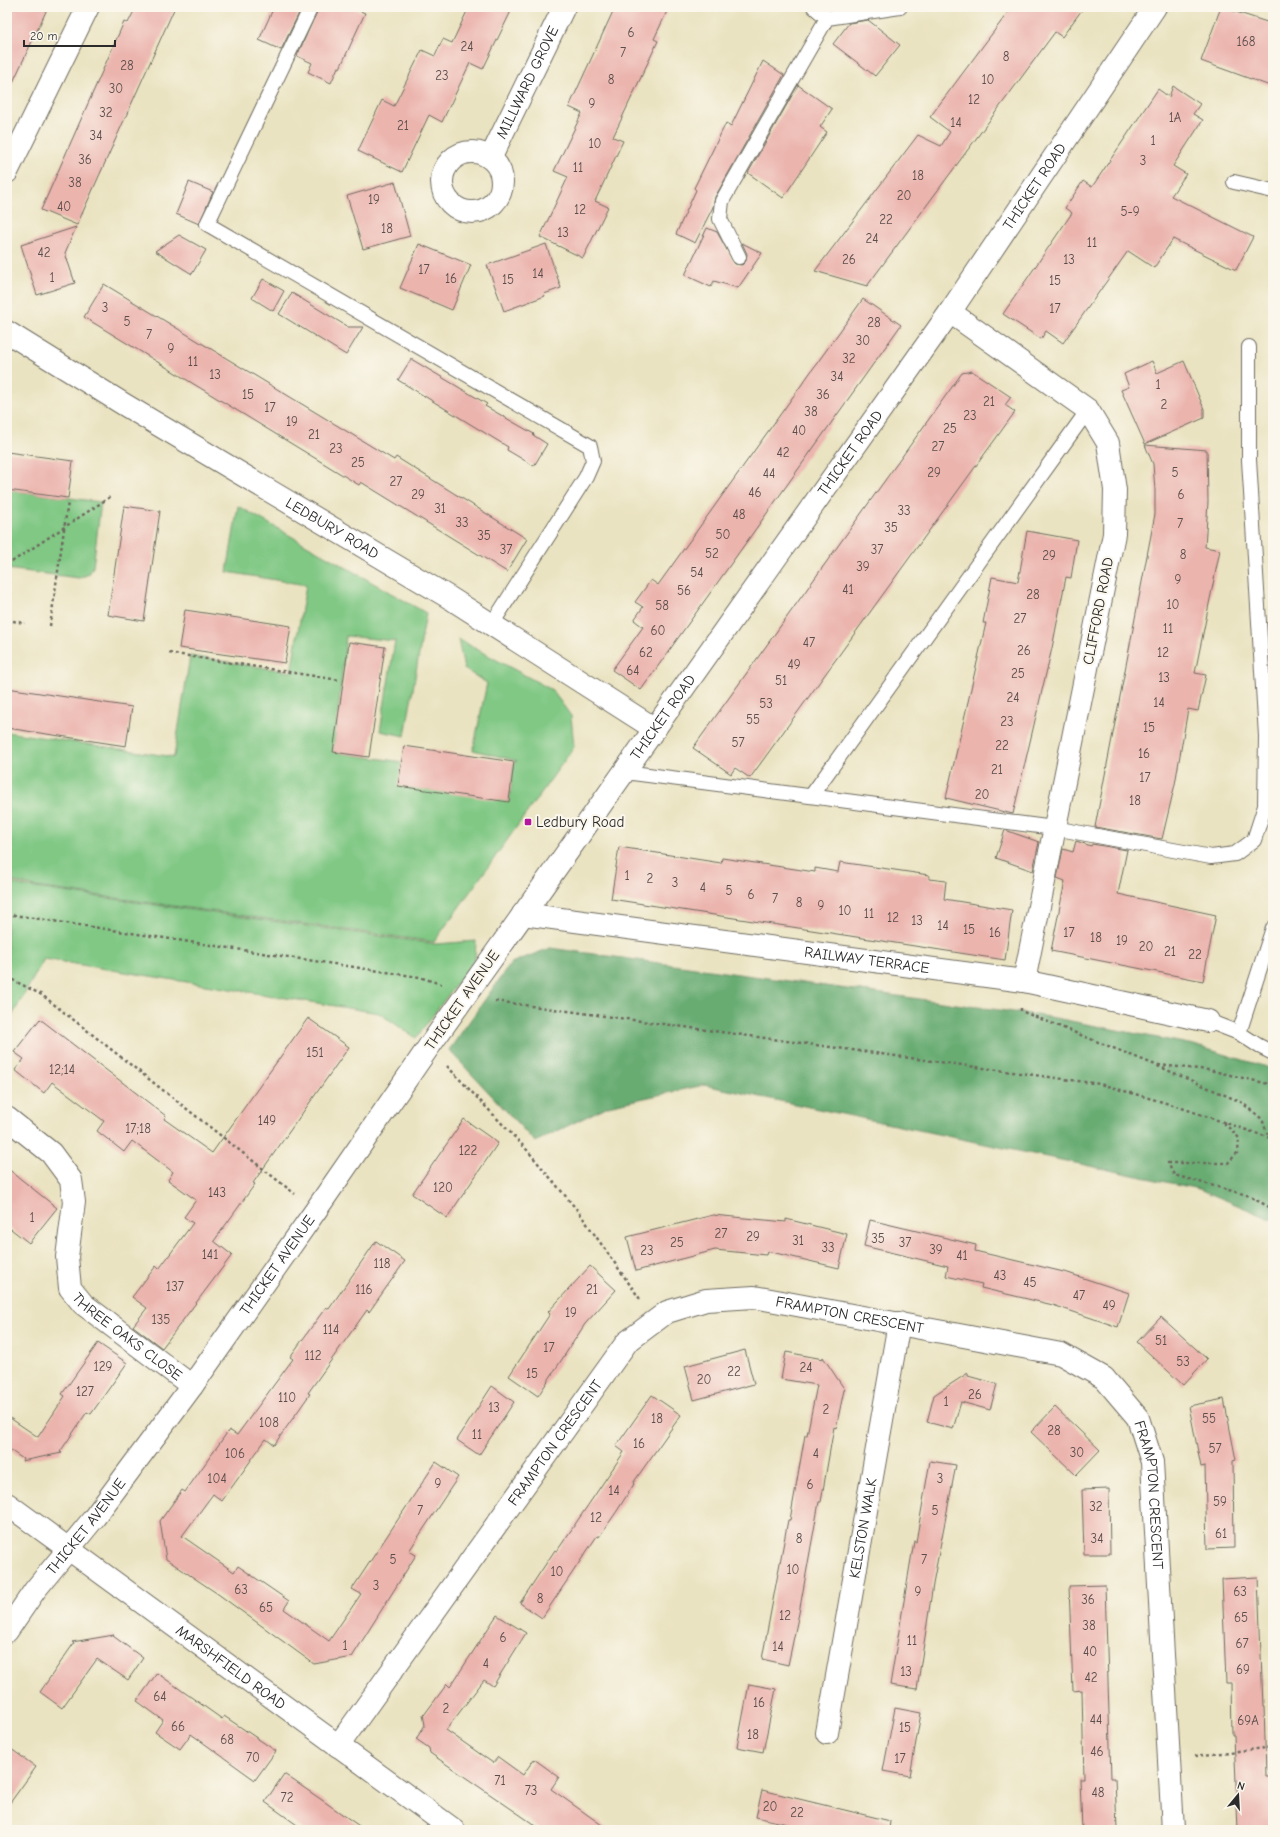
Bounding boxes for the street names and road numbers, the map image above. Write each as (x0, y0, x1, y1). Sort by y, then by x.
street label: MILLWARD GROVE (492, 23, 562, 142)
street label: THICKET ROAD (999, 140, 1070, 233)
street label: THICKET ROAD (814, 407, 887, 499)
street label: LEDBURY ROAD (283, 494, 382, 563)
street label: CLIFFORD ROAD (1079, 556, 1117, 666)
street label: THICKET ROAD (626, 671, 699, 763)
street label: RAILWAY TERRACE (803, 943, 931, 977)
street label: THICKET AVENUE (421, 946, 503, 1054)
street label: THICKET AVENUE (236, 1212, 319, 1319)
street label: THREE OAKS CLOSE (68, 1289, 186, 1384)
street label: FRAMPTON CRESCENT (774, 1292, 925, 1337)
street label: FRAMPTON CRESCENT (504, 1376, 606, 1509)
street label: FRAMPTON CRESCENT (1130, 1418, 1167, 1570)
street label: THICKET AVENUE (42, 1475, 129, 1578)
street label: KELSTON WALK (845, 1476, 881, 1580)
street label: MARSHFIELD ROAD (172, 1621, 289, 1713)

